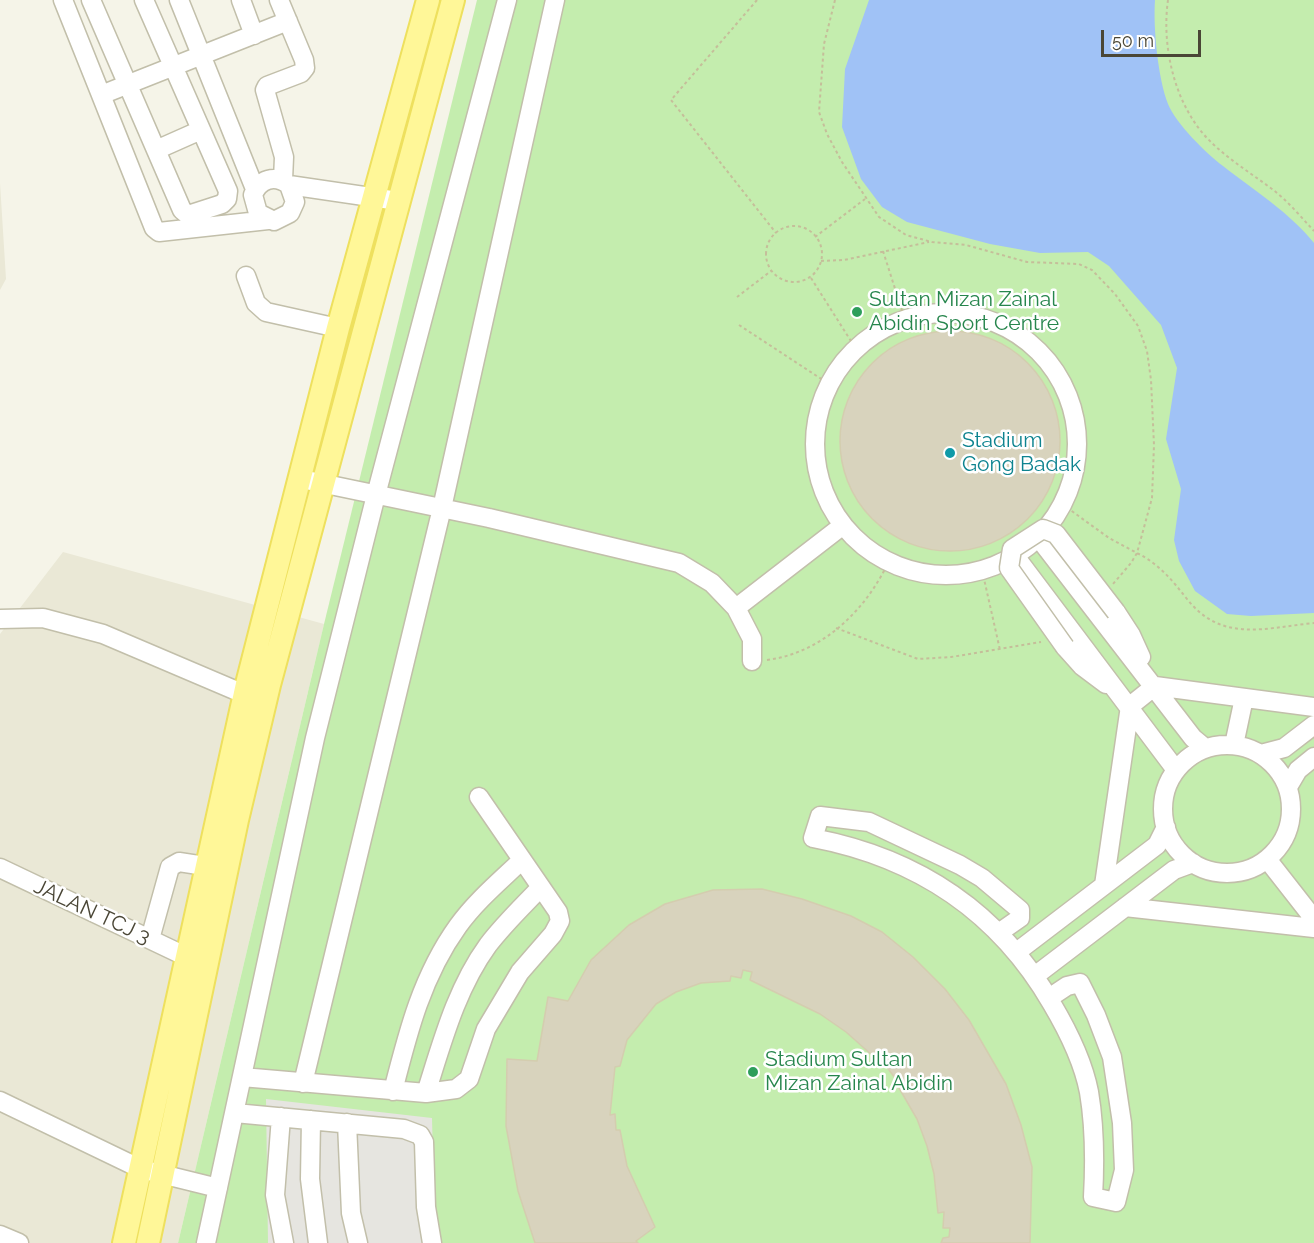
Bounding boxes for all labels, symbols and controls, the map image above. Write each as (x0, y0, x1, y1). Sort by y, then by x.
scale bar (1104, 18, 1204, 56)
text: 50 m (1112, 30, 1154, 51)
place label: Sultan Mizan Zainal Abidin Sport Centre (869, 287, 1059, 337)
marker: Sultan Mizan Zainal Abidin Sport Centre (850, 305, 864, 319)
place label: Stadium Gong Badak (962, 428, 1081, 478)
marker: Stadium Gong Badak (943, 446, 957, 460)
street label: JALAN TCJ 3 (30, 874, 154, 950)
place label: Stadium Sultan Mizan Zainal Abidin (765, 1047, 953, 1097)
marker: Stadium Sultan Mizan Zainal Abidin (746, 1065, 760, 1079)

